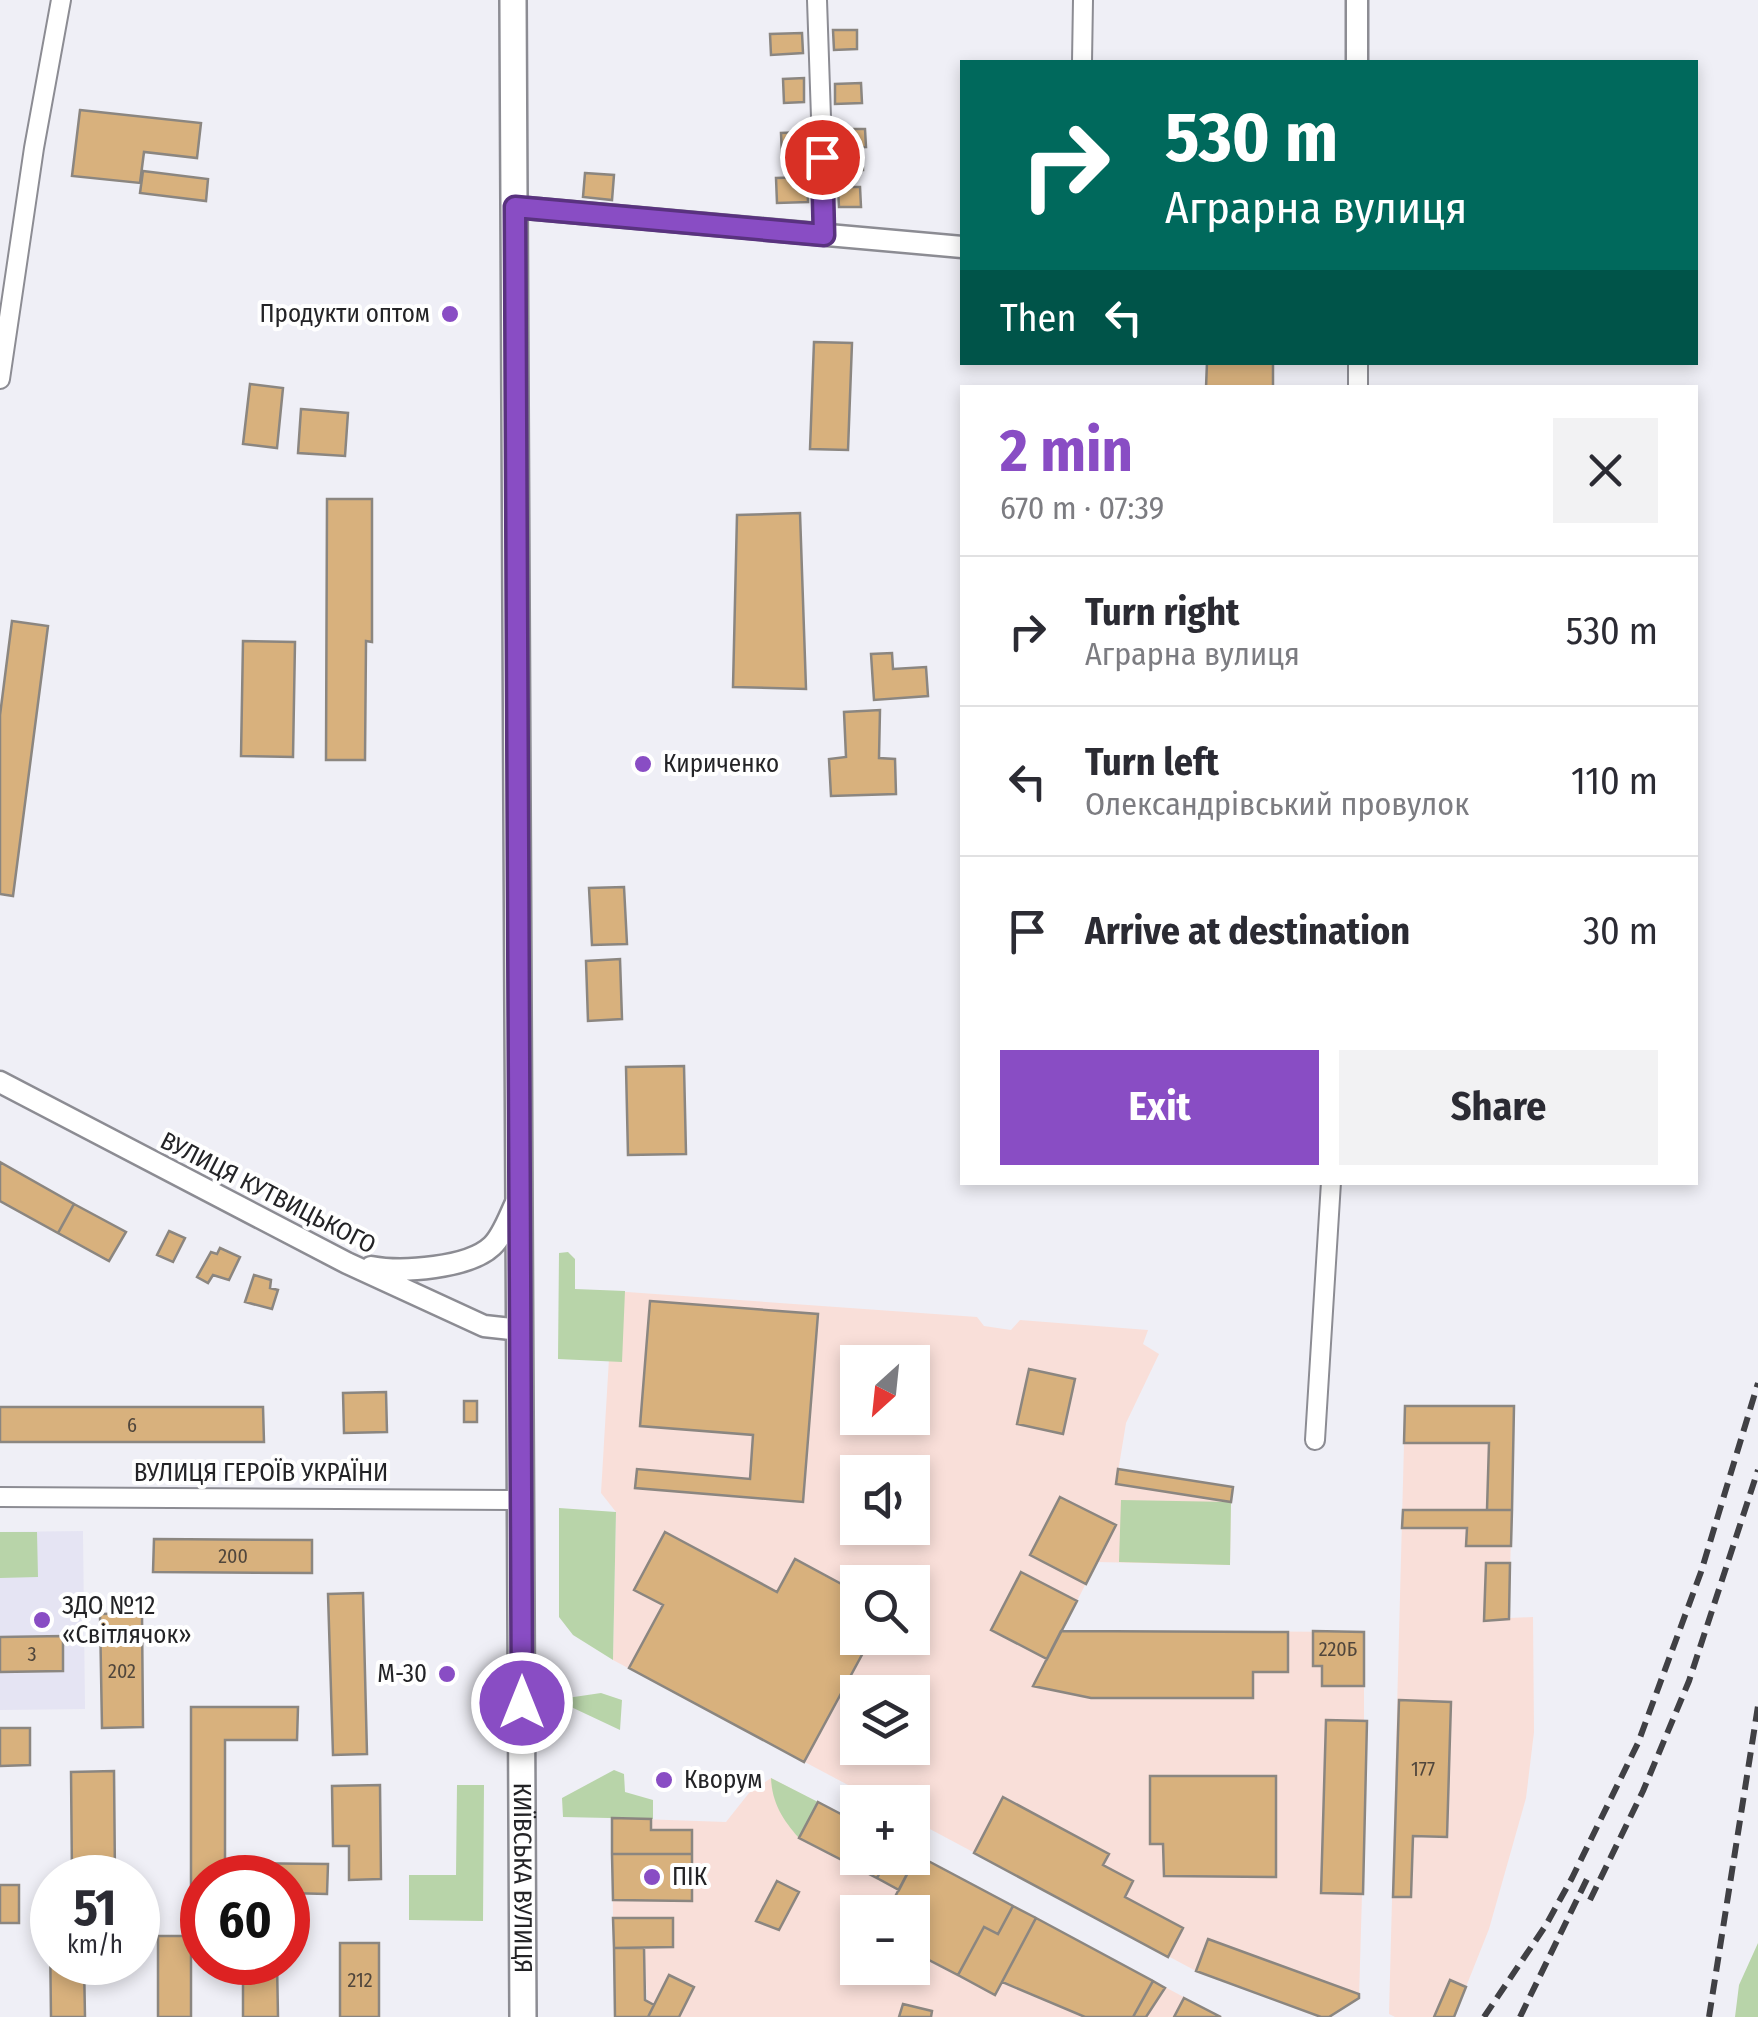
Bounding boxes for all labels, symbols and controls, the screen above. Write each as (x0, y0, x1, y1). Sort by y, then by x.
text: 530 m (1165, 96, 1338, 180)
icon: right (1000, 100, 1130, 230)
pin (780, 115, 865, 200)
icon: arrive (795, 130, 850, 185)
text: Аграрна вулиця (1165, 181, 1467, 235)
icon: left (1096, 290, 1151, 345)
text: Then (1000, 295, 1076, 341)
place label: Продукти оптом (260, 299, 430, 329)
marker: Продукти оптом (439, 303, 461, 325)
text: 2 min (1000, 415, 1133, 487)
button: close (1553, 418, 1658, 523)
text: 670 m · 07:39 (1000, 489, 1164, 527)
text: Turn right (1085, 589, 1239, 635)
icon: right (1000, 604, 1055, 659)
text: 530 m (1566, 608, 1658, 654)
text: Аграрна вулиця (1085, 635, 1300, 673)
text: Turn left (1085, 739, 1219, 785)
place label: Кириченко (663, 749, 779, 779)
marker: Кириченко (632, 753, 654, 775)
icon: left (1000, 754, 1055, 809)
text: 110 m (1571, 758, 1658, 804)
text: Олександрівський провулок (1085, 785, 1469, 823)
icon: arrive (1000, 904, 1055, 959)
text: Arrive at destination (1085, 908, 1410, 954)
text: 30 m (1583, 908, 1658, 954)
button: Exit (1000, 1050, 1319, 1165)
button: Share (1339, 1050, 1658, 1165)
street label: ВУЛИЦЯ КУТВИЦЬКОГО (155, 1126, 381, 1260)
north arrow (840, 1345, 930, 1435)
map controls (840, 1345, 930, 1985)
house number: 6 (127, 1413, 137, 1437)
button: sound (840, 1455, 930, 1545)
street label: ВУЛИЦЯ ГЕРОЇВ УКРАЇНИ (134, 1458, 388, 1488)
house number: 200 (218, 1544, 248, 1568)
button: search (840, 1565, 930, 1655)
place label: ЗДО №12 «Світлячок» (62, 1591, 192, 1650)
marker: ЗДО №12 «Світлячок» (31, 1609, 53, 1631)
house number: 220Б (1319, 1637, 1357, 1661)
house number: 3 (27, 1642, 37, 1666)
position arrow (470, 1651, 574, 1755)
house number: 202 (108, 1659, 136, 1683)
place label: М-30 (377, 1659, 427, 1689)
marker: М-30 (436, 1663, 458, 1685)
button: layers (840, 1675, 930, 1765)
house number: 177 (1411, 1757, 1435, 1781)
place label: Кворум (684, 1765, 762, 1795)
marker: Кворум (653, 1769, 675, 1791)
street label: КИЇВСЬКА ВУЛИЦЯ (507, 1783, 538, 1973)
button: + (840, 1785, 930, 1875)
speed limit sign: 60 (180, 1855, 310, 1985)
place label: ПІК (672, 1862, 708, 1892)
marker: ПІК (641, 1866, 663, 1888)
text: 51 (73, 1878, 116, 1938)
button: − (840, 1895, 930, 1985)
text: km/h (67, 1930, 123, 1960)
house number: 212 (348, 1968, 373, 1992)

